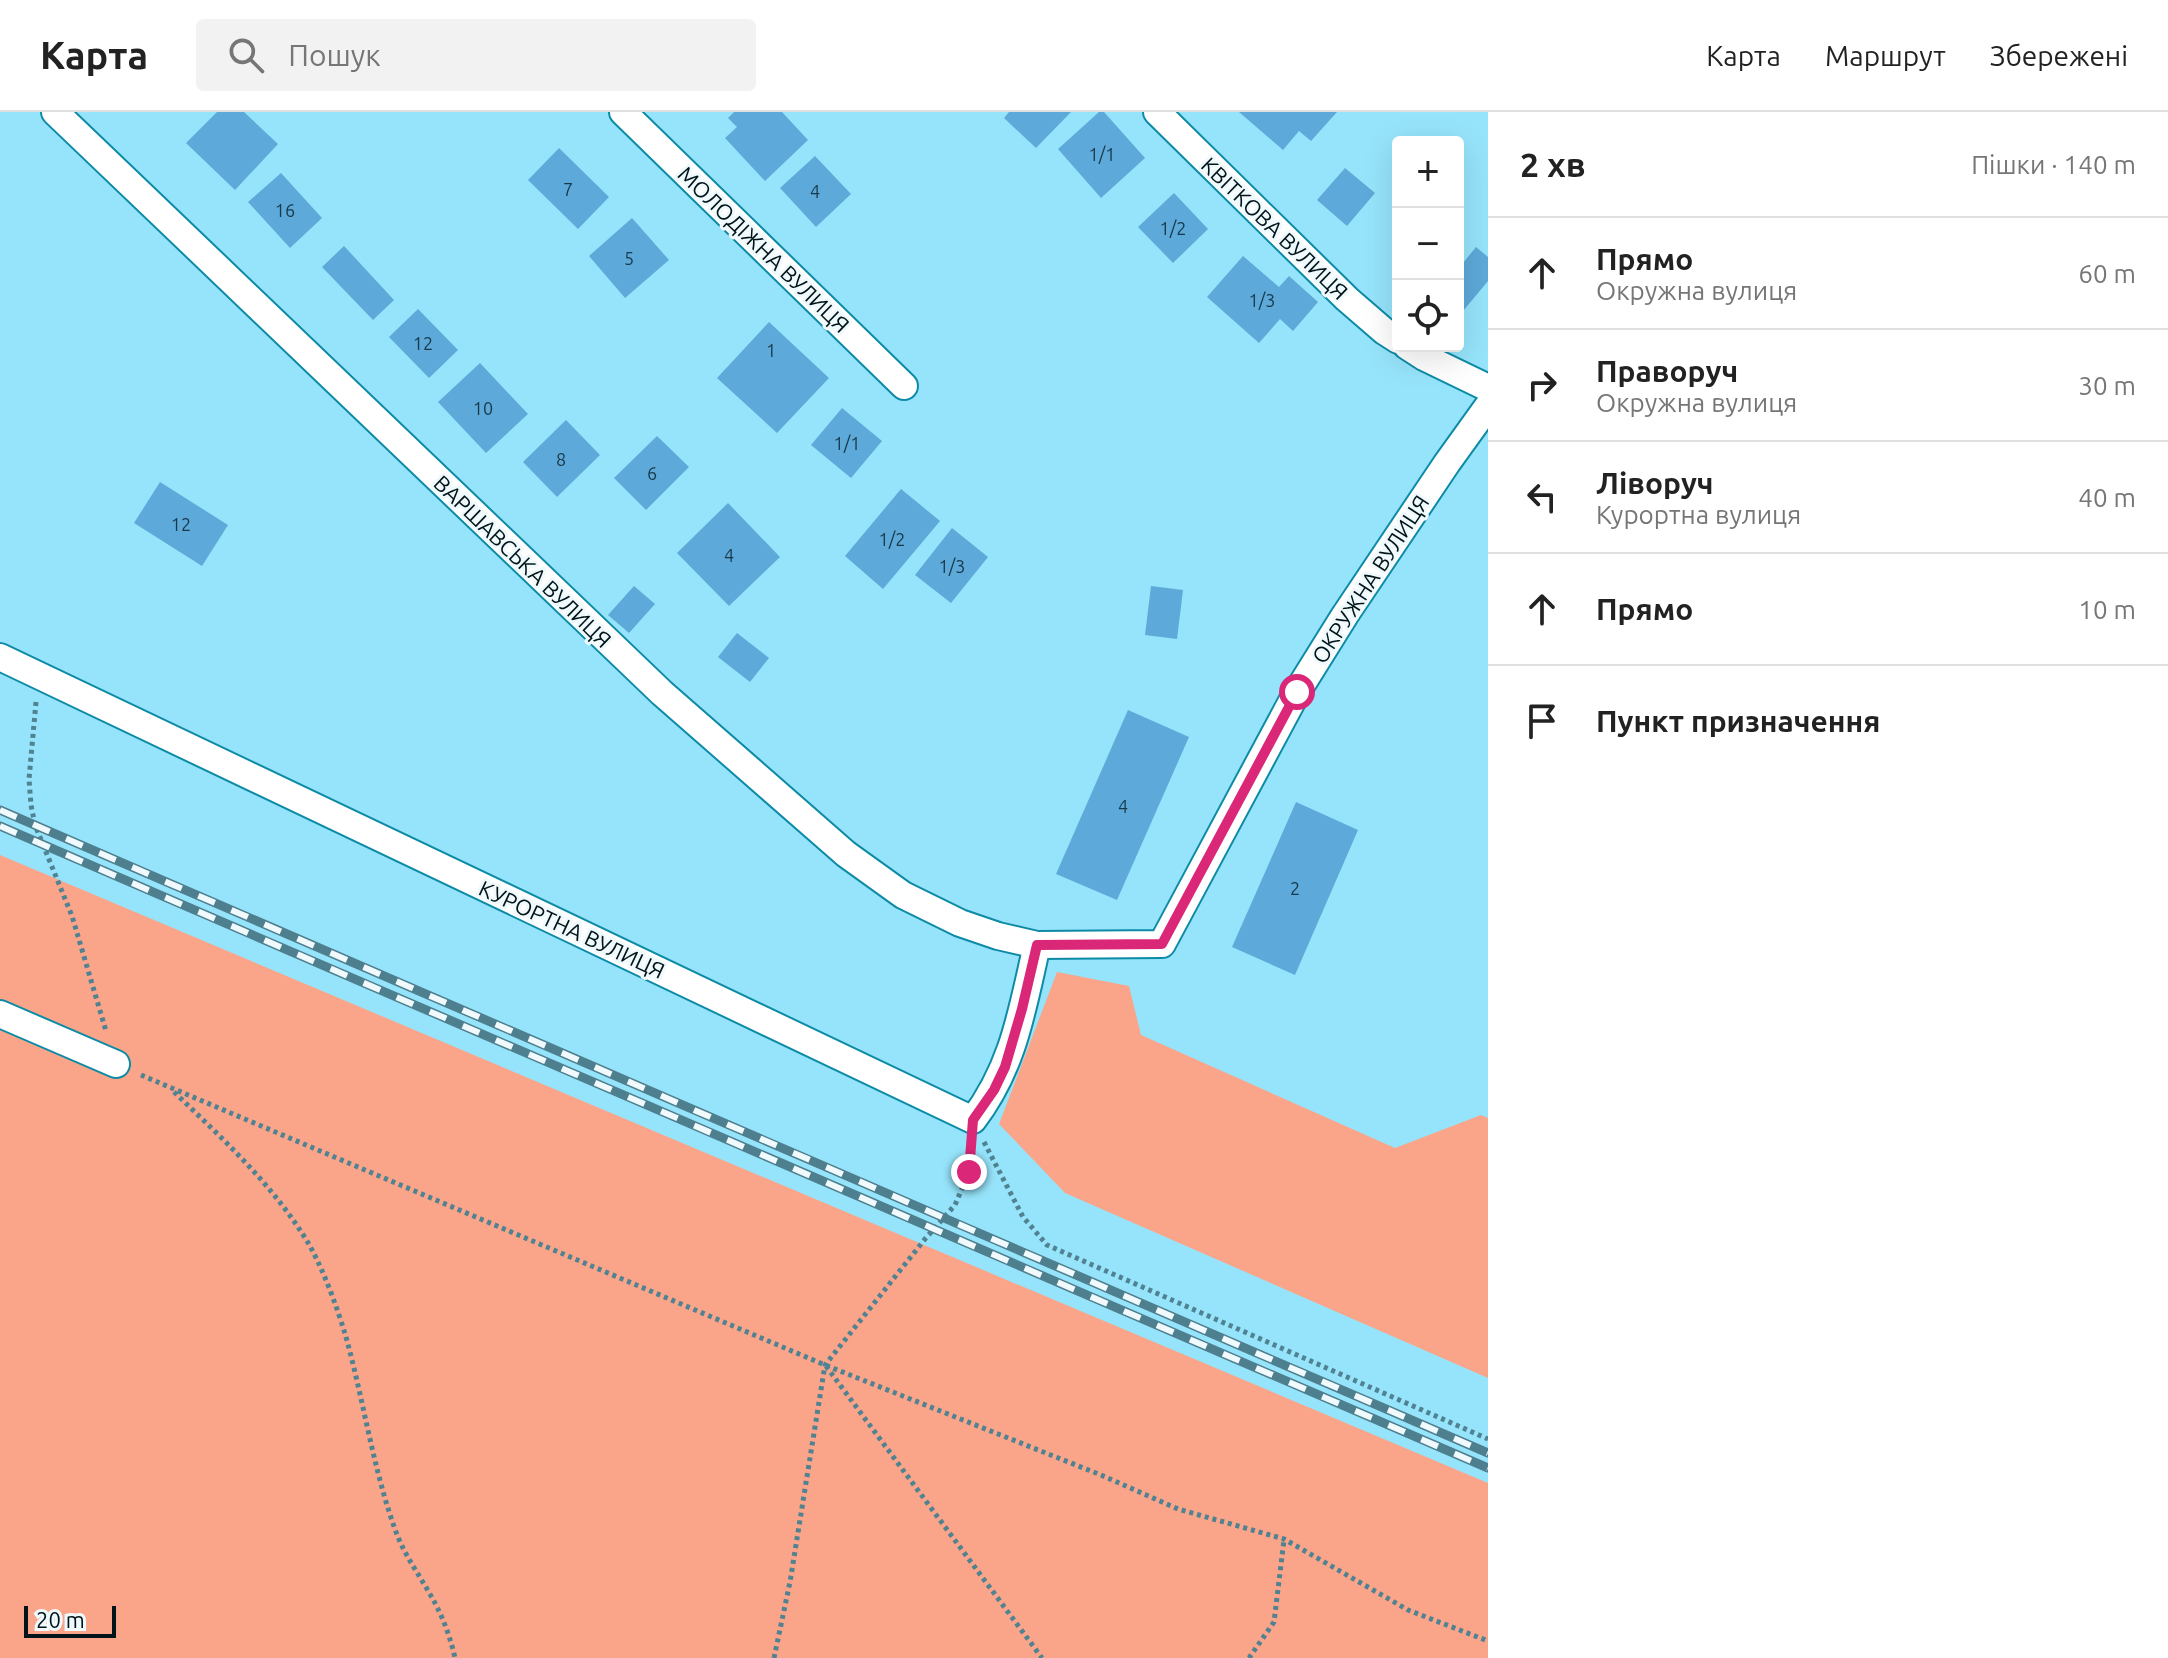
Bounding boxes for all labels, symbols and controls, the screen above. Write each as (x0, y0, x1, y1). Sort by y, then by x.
search box (196, 19, 756, 91)
icon: search (224, 33, 268, 77)
text: Карта (40, 34, 148, 76)
text: Пошук (288, 38, 381, 72)
text: Карта (1706, 40, 1781, 71)
text: Маршрут (1825, 40, 1946, 71)
text: Збережені (1990, 40, 2128, 71)
map controls (1392, 136, 1464, 352)
button: + (1392, 136, 1464, 208)
house number: 1/1 (1089, 144, 1115, 164)
text: 2 хв (1520, 145, 1586, 183)
text: Пішки · 140 m (1971, 150, 2136, 179)
street label: КВІТКОВА ВУЛИЦЯ (1197, 152, 1353, 304)
street label: МОЛОДІЖНА ВУЛИЦЯ (673, 161, 855, 337)
house number: 7 (563, 179, 573, 199)
house number: 4 (810, 181, 820, 201)
house number: 16 (275, 200, 295, 220)
button: − (1392, 208, 1464, 280)
house number: 1/2 (1160, 218, 1186, 238)
text: Прямо (1596, 242, 1693, 276)
house number: 5 (624, 248, 634, 268)
icon: ahead (1520, 251, 1564, 295)
text: 60 m (2078, 259, 2136, 288)
text: Окружна вулиця (1596, 276, 1797, 305)
button: locate (1392, 280, 1464, 352)
house number: 1/3 (1249, 290, 1275, 310)
house number: 12 (413, 333, 433, 353)
house number: 1 (766, 340, 776, 360)
text: Праворуч (1596, 354, 1738, 388)
icon: right (1520, 363, 1564, 407)
text: 30 m (2078, 371, 2136, 400)
text: Окружна вулиця (1596, 388, 1797, 417)
house number: 10 (473, 398, 493, 418)
house number: 1/1 (834, 433, 860, 453)
house number: 8 (556, 449, 566, 469)
house number: 6 (647, 463, 657, 483)
text: Ліворуч (1596, 466, 1714, 500)
street label: ВАРШАВСЬКА ВУЛИЦЯ (429, 470, 617, 652)
icon: left (1520, 475, 1564, 519)
text: 40 m (2078, 483, 2136, 512)
street label: ОКРУЖНА ВУЛИЦЯ (1306, 490, 1434, 668)
text: Курортна вулиця (1596, 500, 1801, 529)
house number: 12 (171, 514, 191, 534)
house number: 1/2 (879, 529, 905, 549)
house number: 4 (724, 545, 734, 565)
house number: 1/3 (939, 556, 965, 576)
icon: ahead (1520, 587, 1564, 631)
text: Прямо (1596, 592, 1693, 626)
text: 10 m (2078, 595, 2136, 624)
route start (1279, 674, 1315, 710)
icon: arrive (1520, 699, 1564, 743)
text: Пункт призначення (1596, 704, 1880, 738)
house number: 4 (1118, 796, 1128, 816)
street label: КУРОРТНА ВУЛИЦЯ (475, 875, 669, 983)
house number: 2 (1290, 878, 1300, 898)
route end (951, 1154, 987, 1190)
scale bar (24, 1602, 116, 1638)
text: 20 m (36, 1607, 85, 1632)

